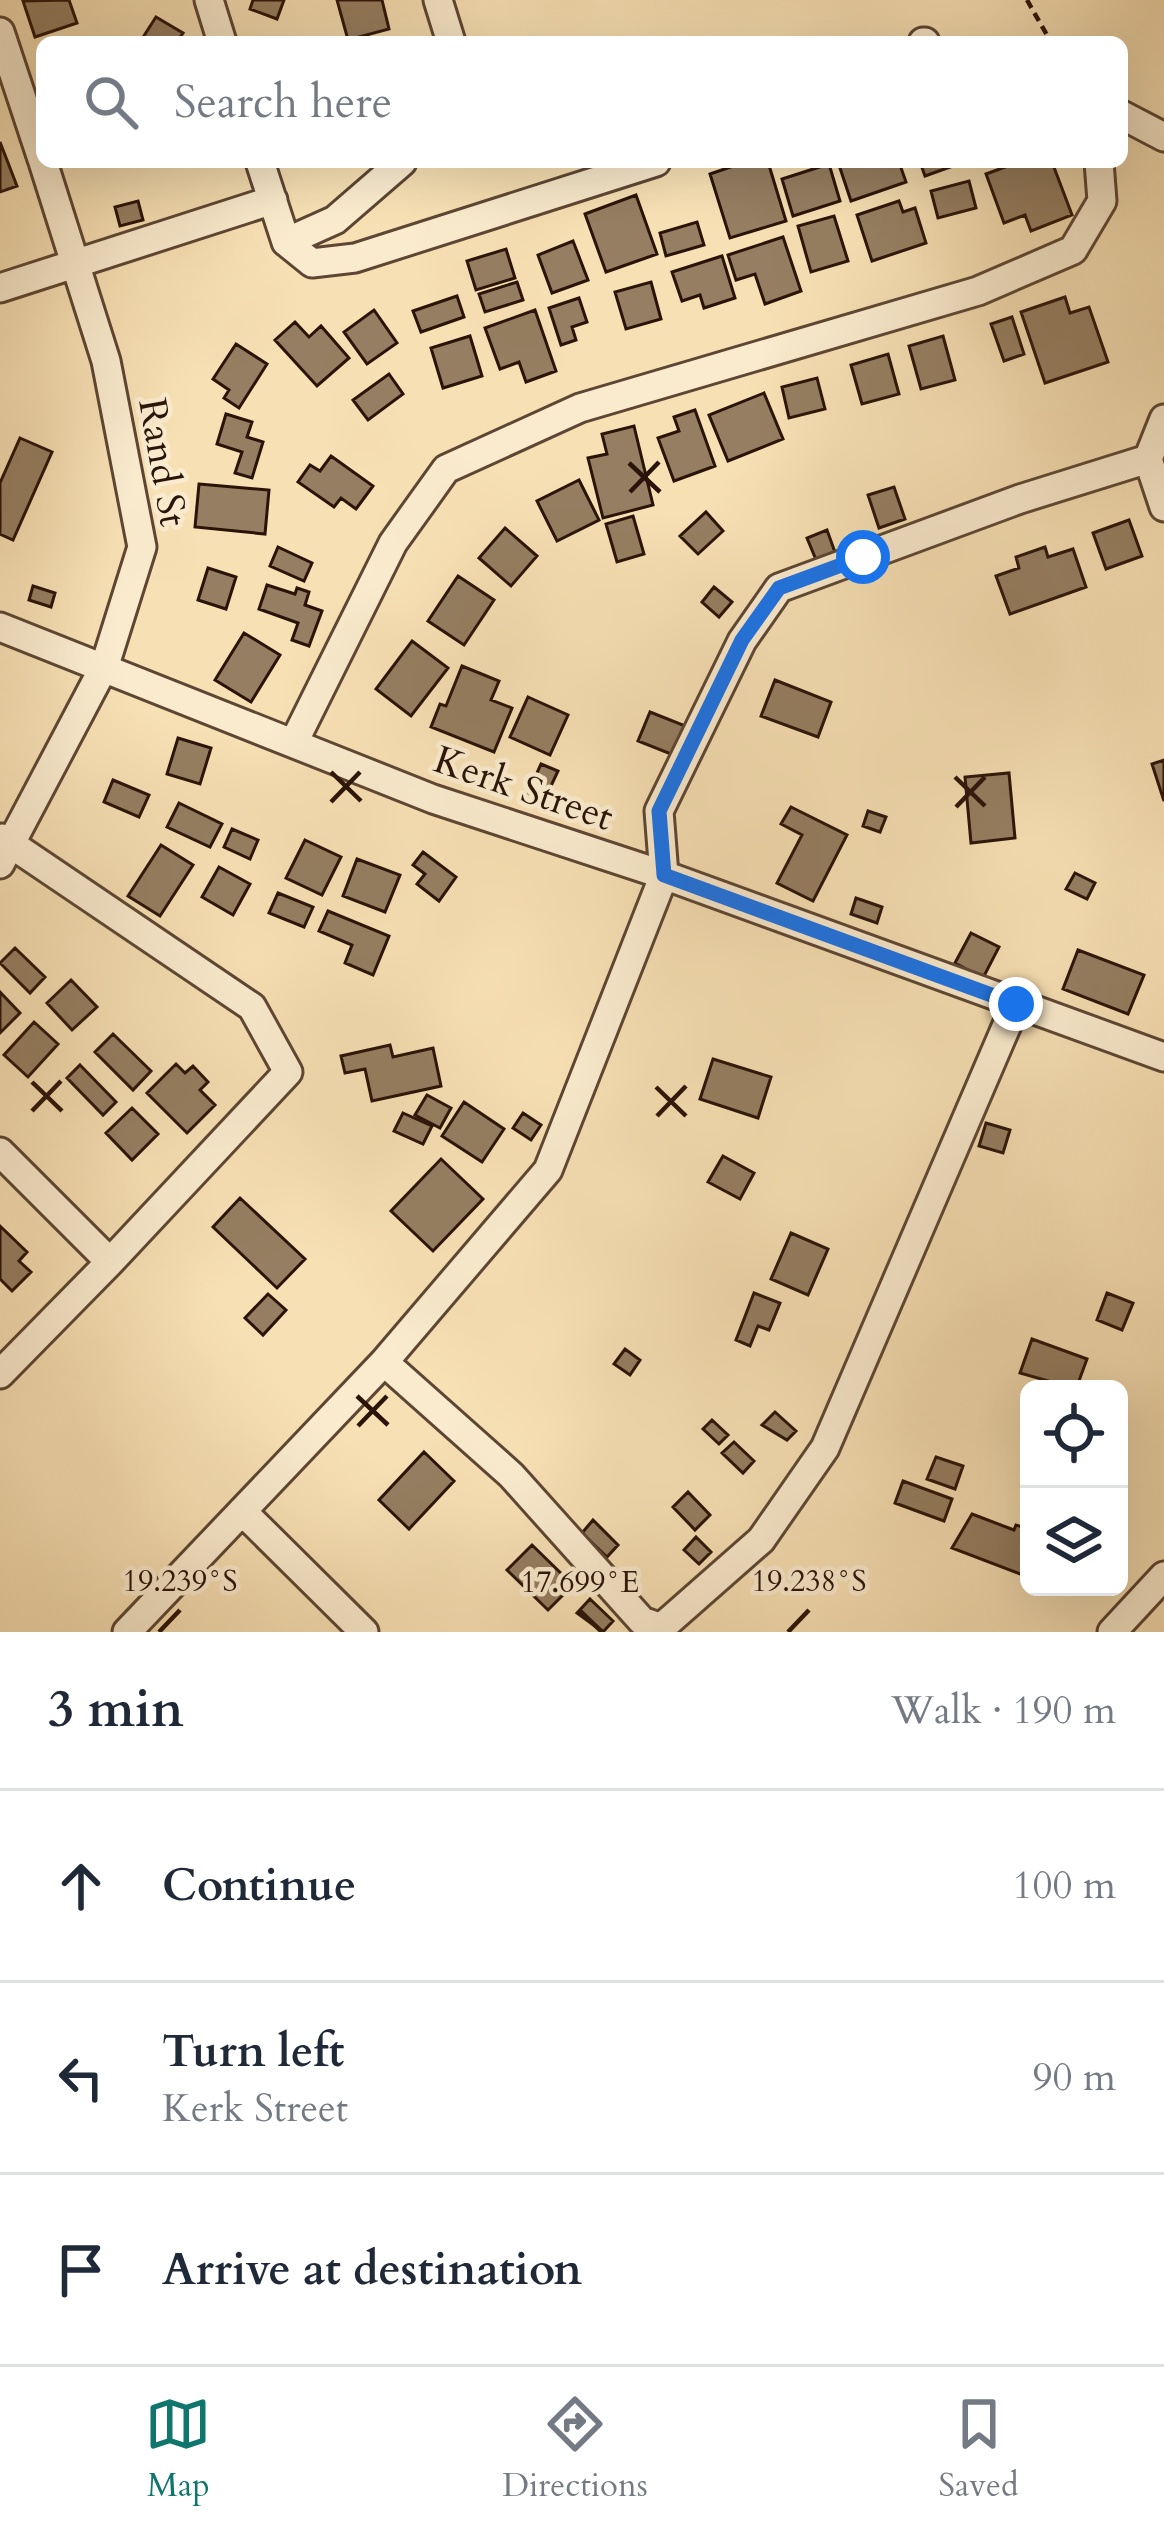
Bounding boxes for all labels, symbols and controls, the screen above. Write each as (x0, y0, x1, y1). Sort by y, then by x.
search box (36, 36, 1128, 168)
icon: search (78, 69, 144, 135)
text: Search here (174, 72, 392, 133)
street label: Rand St (125, 394, 200, 530)
route start (836, 530, 890, 584)
street label: Kerk Street (427, 733, 620, 844)
route end (989, 977, 1043, 1031)
map controls (1020, 1380, 1128, 1596)
button: locate (1020, 1380, 1128, 1488)
button: layers (1020, 1488, 1128, 1596)
text: 19.239°S (123, 1561, 237, 1602)
text: 19.238°S (752, 1561, 866, 1602)
text: 17.699°E (521, 1562, 639, 1603)
text: 3 min (48, 1675, 184, 1745)
text: Walk · 190 m (891, 1684, 1116, 1737)
icon: ahead (48, 1853, 114, 1919)
text: Continue (162, 1855, 356, 1916)
text: 100 m (1013, 1859, 1116, 1912)
text: Turn left (162, 2021, 344, 2082)
icon: left (48, 2045, 114, 2111)
text: 90 m (1033, 2051, 1116, 2104)
text: Kerk Street (162, 2082, 348, 2135)
icon: arrive (48, 2237, 114, 2303)
text: Arrive at destination (162, 2239, 582, 2300)
tab: Map (145, 2391, 211, 2508)
tab: Directions (502, 2391, 648, 2508)
tab: Saved (939, 2391, 1019, 2508)

